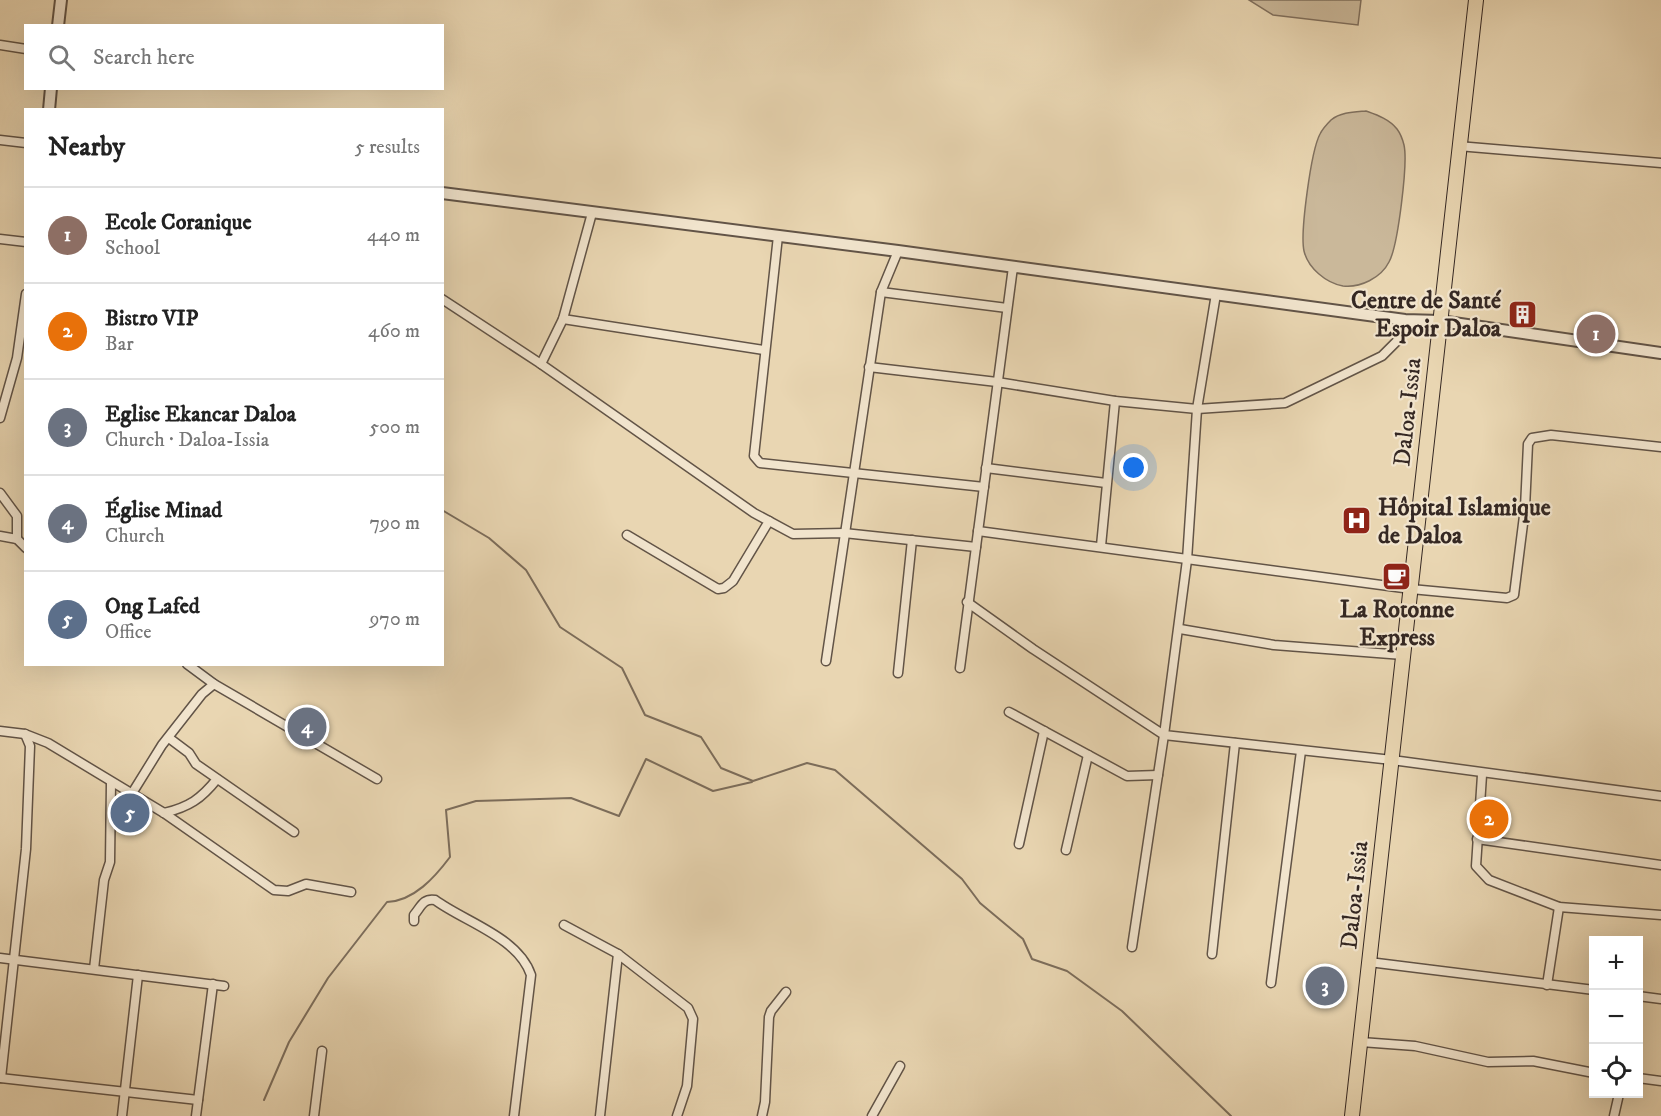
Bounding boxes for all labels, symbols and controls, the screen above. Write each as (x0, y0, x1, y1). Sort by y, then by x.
search box (24, 24, 444, 90)
icon: search (45, 41, 78, 74)
text: Search here (93, 44, 195, 71)
text: Nearby (48, 131, 125, 164)
text: 5 results (355, 135, 420, 160)
text: Ecole Coranique (105, 209, 252, 236)
text: 1 (64, 223, 71, 248)
text: 440 m (367, 223, 420, 248)
text: School (105, 236, 160, 261)
place label: Centre de Santé Espoir Daloa (1351, 286, 1502, 344)
building icon: Centre de Santé Espoir Daloa (1506, 298, 1538, 330)
text: Bistro VIP (105, 305, 198, 332)
pin: 1 (1576, 312, 1616, 356)
text: 2 (63, 319, 72, 344)
text: 460 m (368, 319, 420, 344)
text: Bar (105, 332, 134, 357)
street label: Daloa-Issia (1387, 355, 1429, 468)
text: Eglise Ekancar Daloa (105, 401, 296, 428)
text: 3 (64, 415, 71, 440)
text: 500 m (369, 415, 420, 440)
text: Church · Daloa-Issia (105, 428, 269, 453)
your location (1119, 453, 1148, 482)
place label: Hôpital Islamique de Daloa (1378, 493, 1551, 551)
text: Église Minad (105, 497, 222, 524)
hospital icon: Hôpital Islamique de Daloa (1341, 505, 1373, 537)
text: 4 (62, 511, 73, 536)
text: 790 m (369, 511, 420, 536)
text: Church (105, 524, 165, 549)
cafe icon: La Rotonne Express (1381, 560, 1413, 592)
text: Ong Lafed (105, 593, 200, 620)
place label: La Rotonne Express (1340, 595, 1454, 653)
text: 5 (63, 607, 72, 632)
text: 970 m (369, 607, 420, 632)
text: Office (105, 620, 152, 645)
pin: 4 (288, 704, 326, 750)
pin: 5 (110, 790, 150, 836)
pin: 2 (1470, 796, 1508, 842)
street label: Daloa-Issia (1334, 838, 1376, 951)
map controls (1589, 936, 1643, 1098)
button: + (1589, 936, 1643, 990)
pin: 3 (1306, 964, 1344, 1008)
button: − (1589, 990, 1643, 1044)
button: locate (1589, 1044, 1643, 1098)

